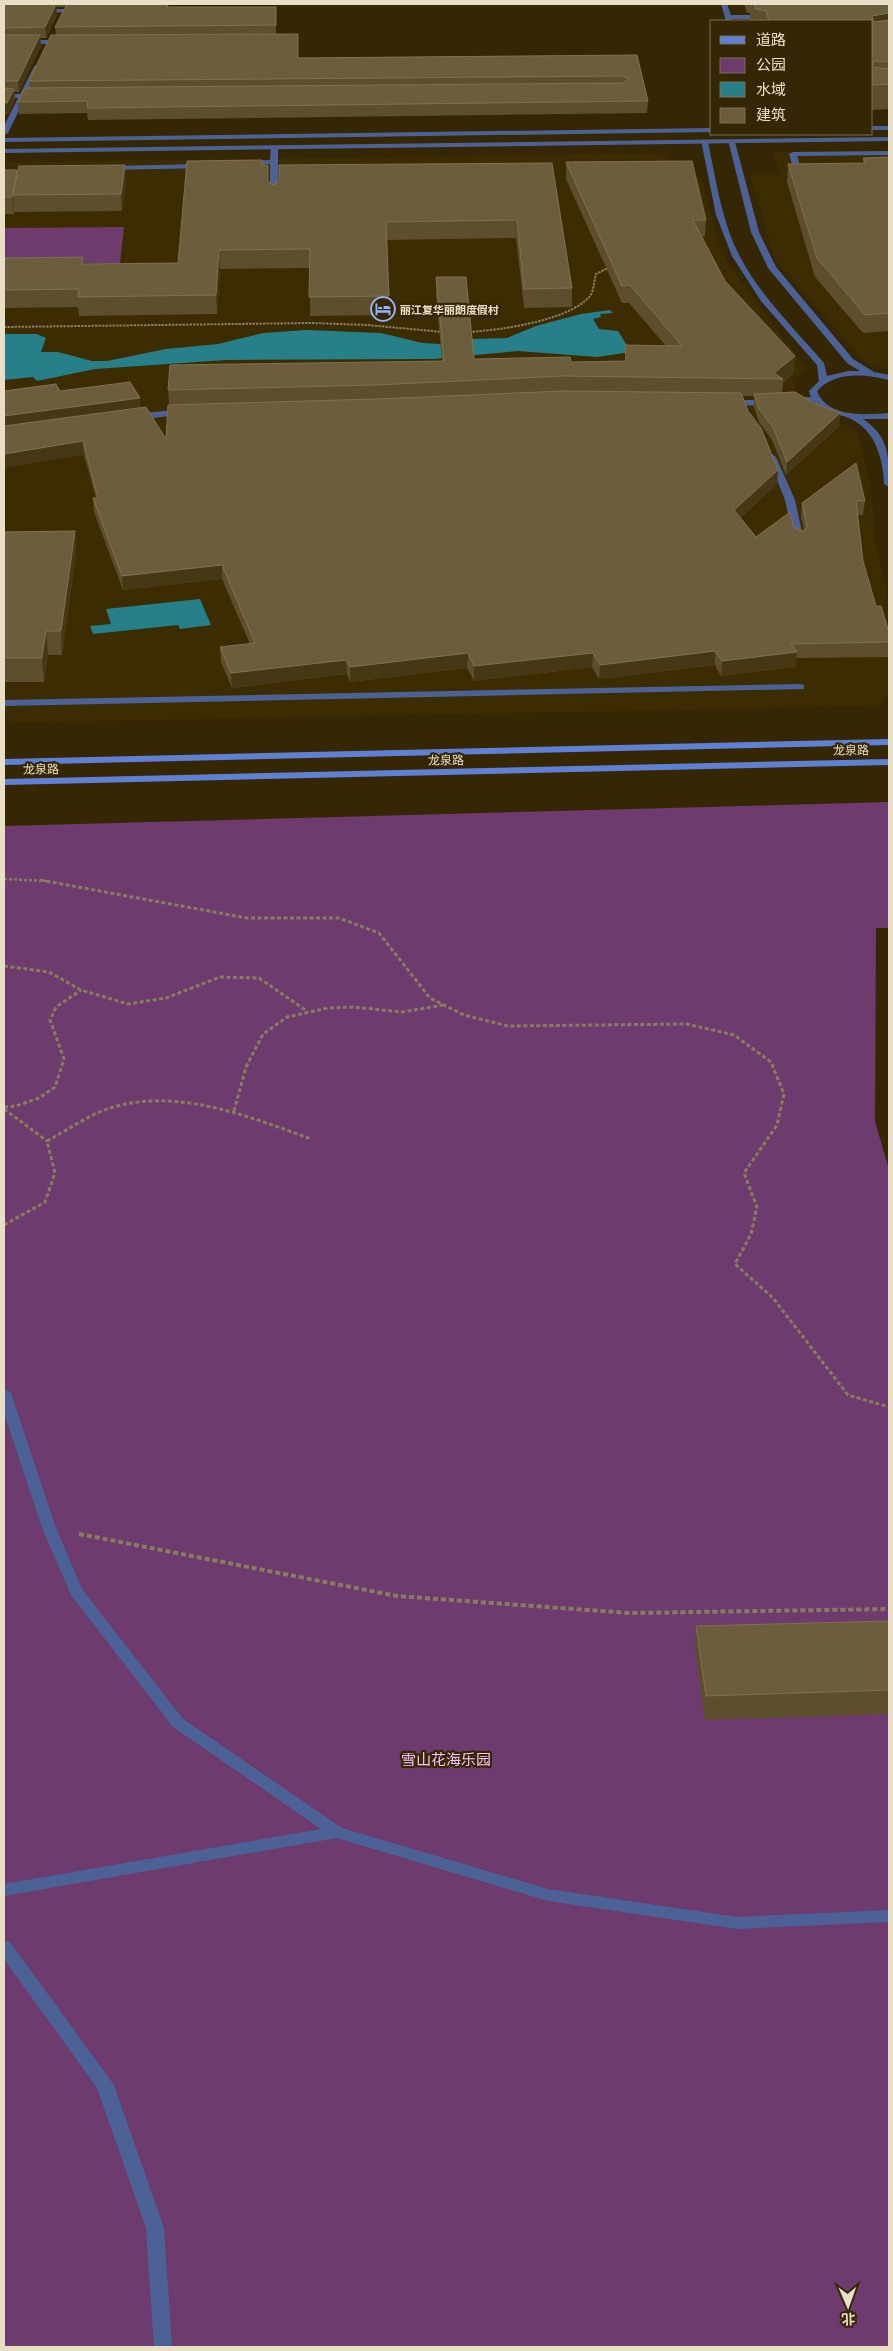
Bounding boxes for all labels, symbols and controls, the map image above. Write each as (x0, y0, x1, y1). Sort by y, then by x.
legend (710, 20, 873, 135)
text: 道路 (756, 30, 786, 48)
text: 公园 (756, 55, 786, 73)
text: 水域 (756, 80, 786, 98)
text: 建筑 (756, 105, 786, 123)
hotel icon: 丽江复华丽朗度假村 (370, 296, 396, 322)
place label: 丽江复华丽朗度假村 (400, 303, 499, 316)
street label: 龙泉路 (833, 742, 869, 758)
street label: 龙泉路 (428, 752, 464, 768)
street label: 龙泉路 (23, 761, 59, 777)
park label: 雪山花海乐园 (401, 1750, 491, 1768)
north arrow (823, 2281, 873, 2331)
text: 北 (841, 2311, 856, 2328)

